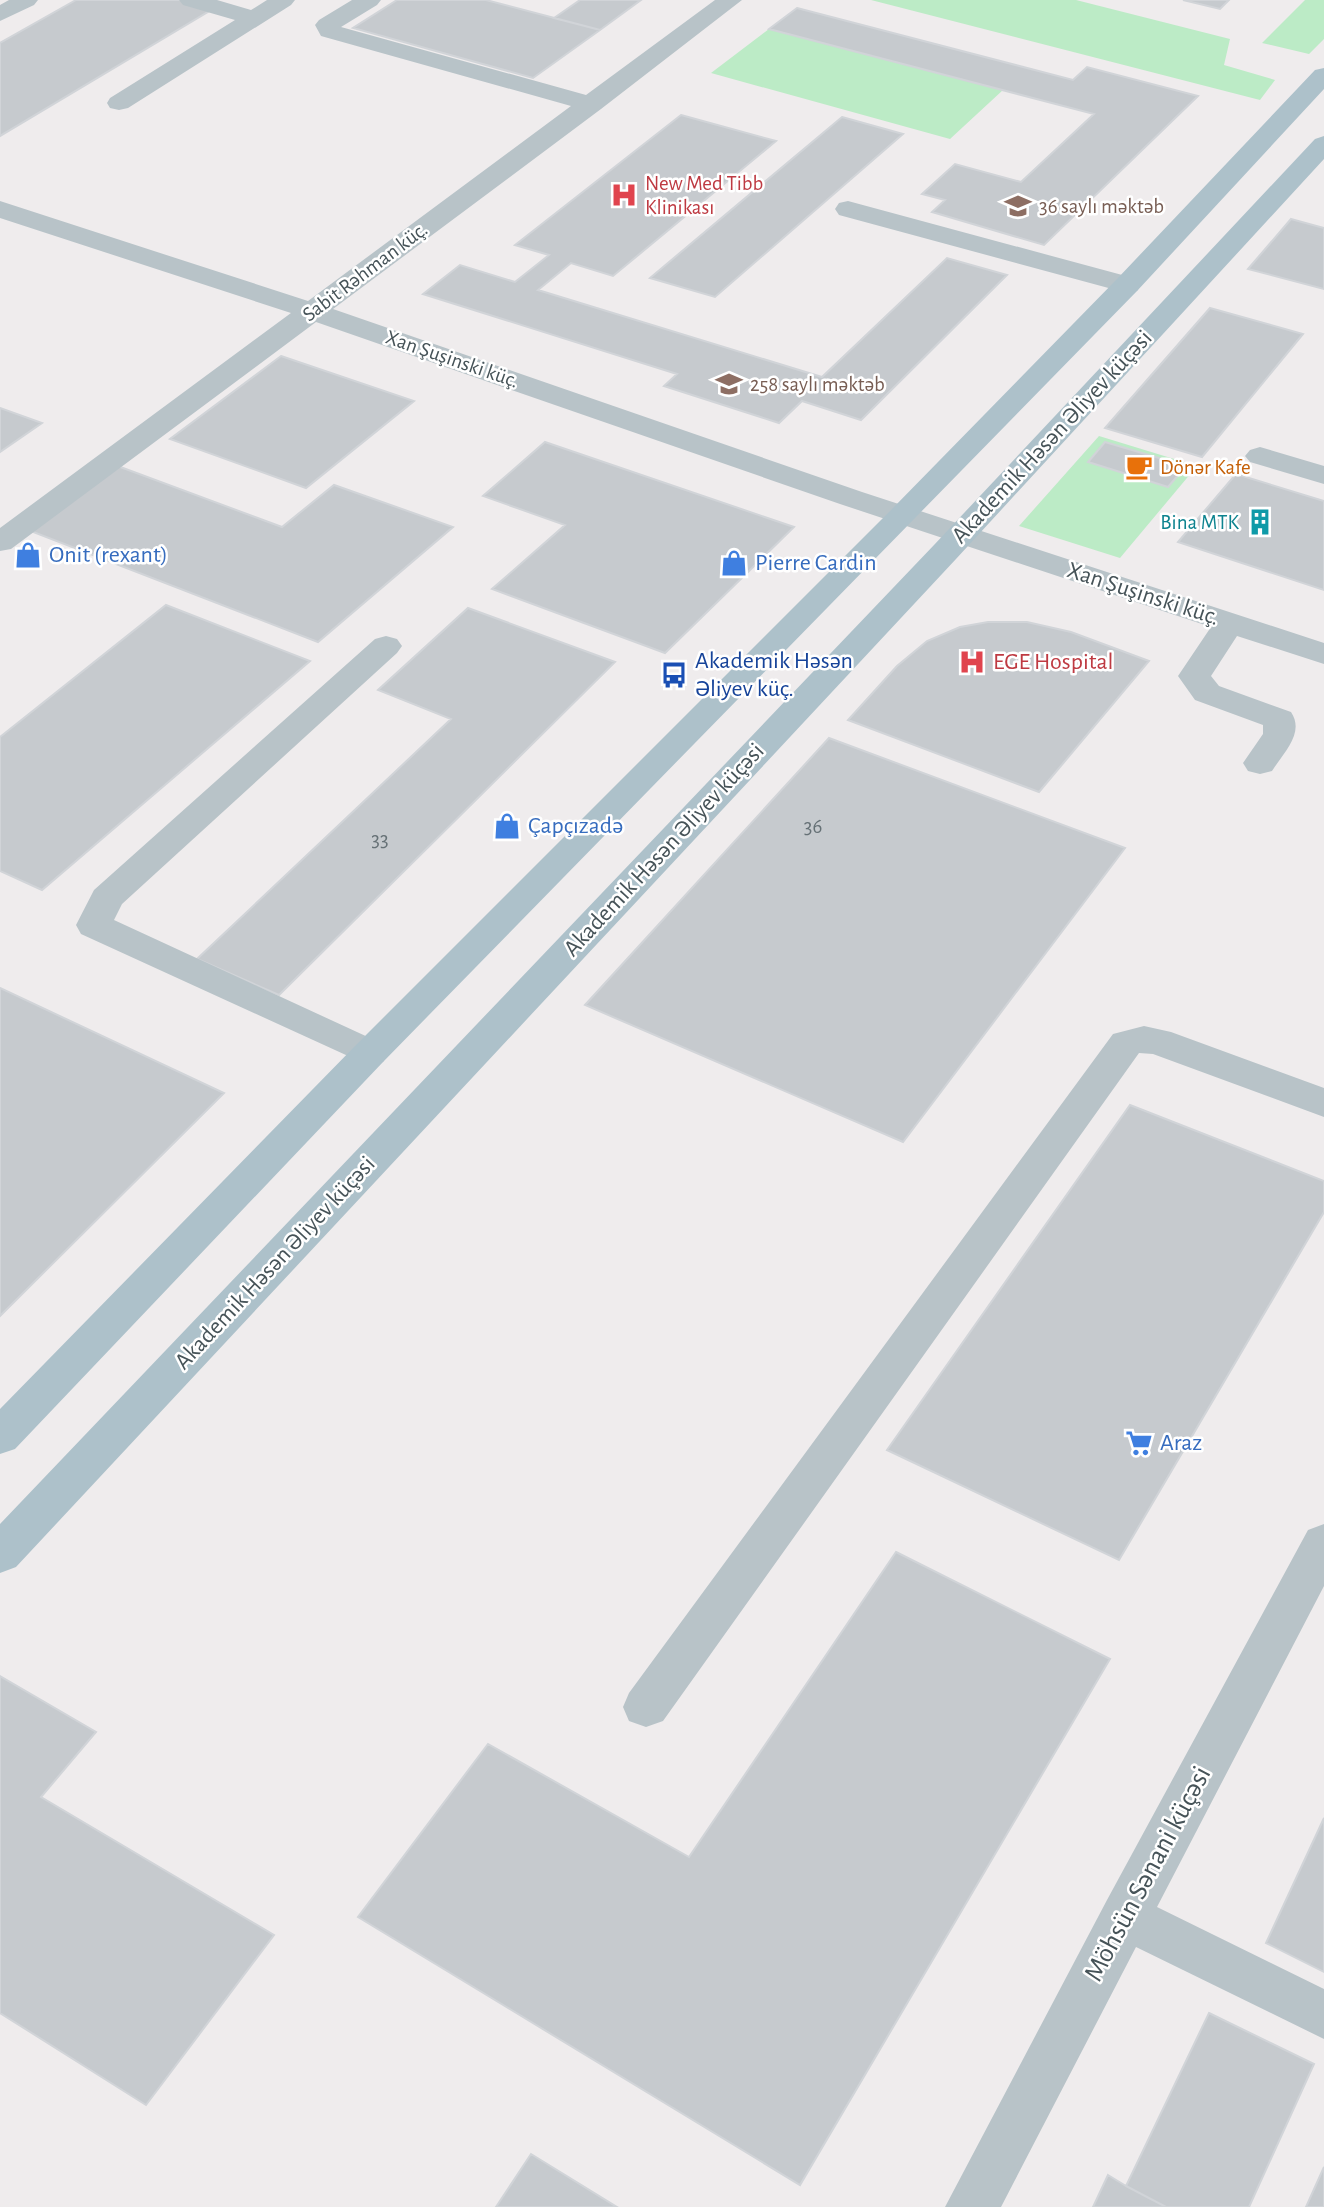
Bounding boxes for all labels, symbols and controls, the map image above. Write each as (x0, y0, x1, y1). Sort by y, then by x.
place label: New Med Tibb Klinikası (645, 173, 763, 218)
hospital icon: New Med Tibb Klinikası (609, 180, 639, 210)
school or university icon: 36 saylı məktəb (1003, 191, 1033, 221)
place label: 36 saylı məktəb (1039, 196, 1164, 217)
street label: Sabit Rəhman küç. (299, 218, 431, 326)
street label: Xan Şuşinski küç. (383, 326, 521, 392)
street label: Akademik Həsən Əliyev küçəsi (947, 326, 1157, 548)
school or university icon: 258 saylı məktəb (714, 369, 744, 399)
place label: 258 saylı məktəb (750, 374, 885, 395)
cafe icon: Dönər Kafe (1124, 452, 1154, 482)
place label: Dönər Kafe (1160, 457, 1251, 478)
building icon: Bina MTK (1245, 507, 1275, 537)
place label: Bina MTK (1160, 512, 1240, 533)
shop icon: Onit (rexant) (13, 540, 43, 570)
place label: Onit (rexant) (49, 543, 168, 567)
shop icon: Pierre Cardin (719, 548, 749, 578)
place label: Pierre Cardin (755, 551, 877, 575)
street label: Xan Şuşinski küç. (1064, 558, 1222, 630)
hospital icon: EGE Hospital (957, 647, 987, 677)
place label: Akademik Həsən Əliyev küç. (695, 649, 853, 701)
place label: EGE Hospital (993, 650, 1113, 674)
bus stop icon: Akademik Həsən Əliyev küç. (659, 660, 689, 690)
street label: Akademik Həsən Əliyev küçəsi (559, 739, 769, 961)
shop icon: Çapçızadə (492, 811, 522, 841)
place label: Çapçızadə (528, 814, 623, 838)
house number: 36 (804, 816, 822, 837)
house number: 33 (371, 829, 389, 850)
street label: Akademik Həsən Əliyev küçəsi (170, 1152, 380, 1374)
supermarket icon: Araz (1124, 1428, 1154, 1458)
place label: Araz (1160, 1431, 1202, 1455)
street label: Möhsün Sənani küçəsi (1080, 1762, 1216, 1986)

